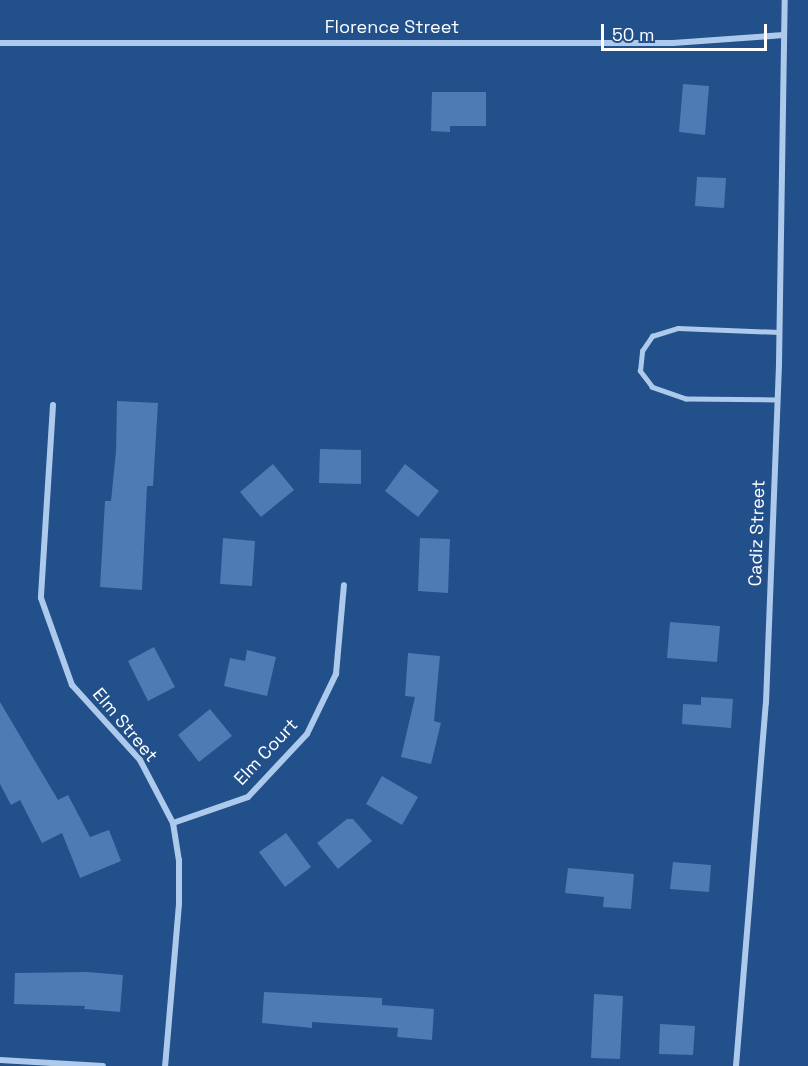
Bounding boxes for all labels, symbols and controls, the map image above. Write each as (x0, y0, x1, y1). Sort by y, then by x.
scale bar (604, 12, 770, 50)
street label: Florence Street (325, 16, 459, 38)
text: 50 m (612, 23, 654, 46)
street label: Cadiz Street (744, 479, 770, 587)
street label: Elm Street (88, 684, 162, 766)
street label: Elm Court (230, 714, 302, 790)

